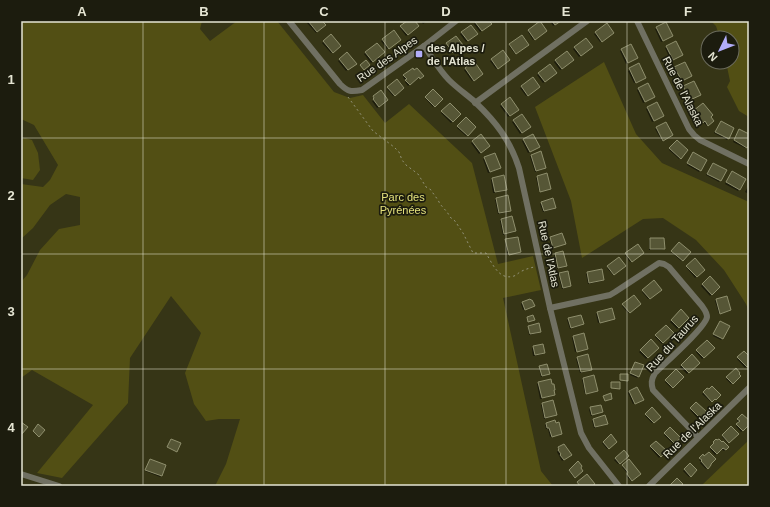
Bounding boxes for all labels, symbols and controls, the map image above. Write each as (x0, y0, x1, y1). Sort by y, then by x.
text: A (77, 4, 87, 19)
text: B (199, 4, 209, 19)
text: C (319, 4, 329, 19)
text: D (441, 4, 451, 19)
text: E (562, 4, 571, 19)
text: F (684, 4, 692, 19)
north arrow (700, 30, 740, 70)
street label: Rue des Alpes (355, 33, 420, 84)
place label: des Alpes / de l'Atlas (427, 42, 485, 67)
marker: des Alpes / de l'Atlas (414, 49, 424, 59)
text: N (706, 50, 720, 64)
street label: Rue de l'Alaska (660, 54, 706, 128)
text: 1 (7, 72, 15, 87)
text: 2 (7, 188, 15, 203)
park label: Parc des Pyrénées (380, 191, 427, 216)
street label: Rue de l'Atlas (536, 220, 562, 289)
text: 3 (7, 304, 15, 319)
street label: Rue du Taurus (644, 312, 701, 374)
street label: Rue de l'Alaska (660, 399, 724, 461)
text: 4 (7, 420, 15, 435)

